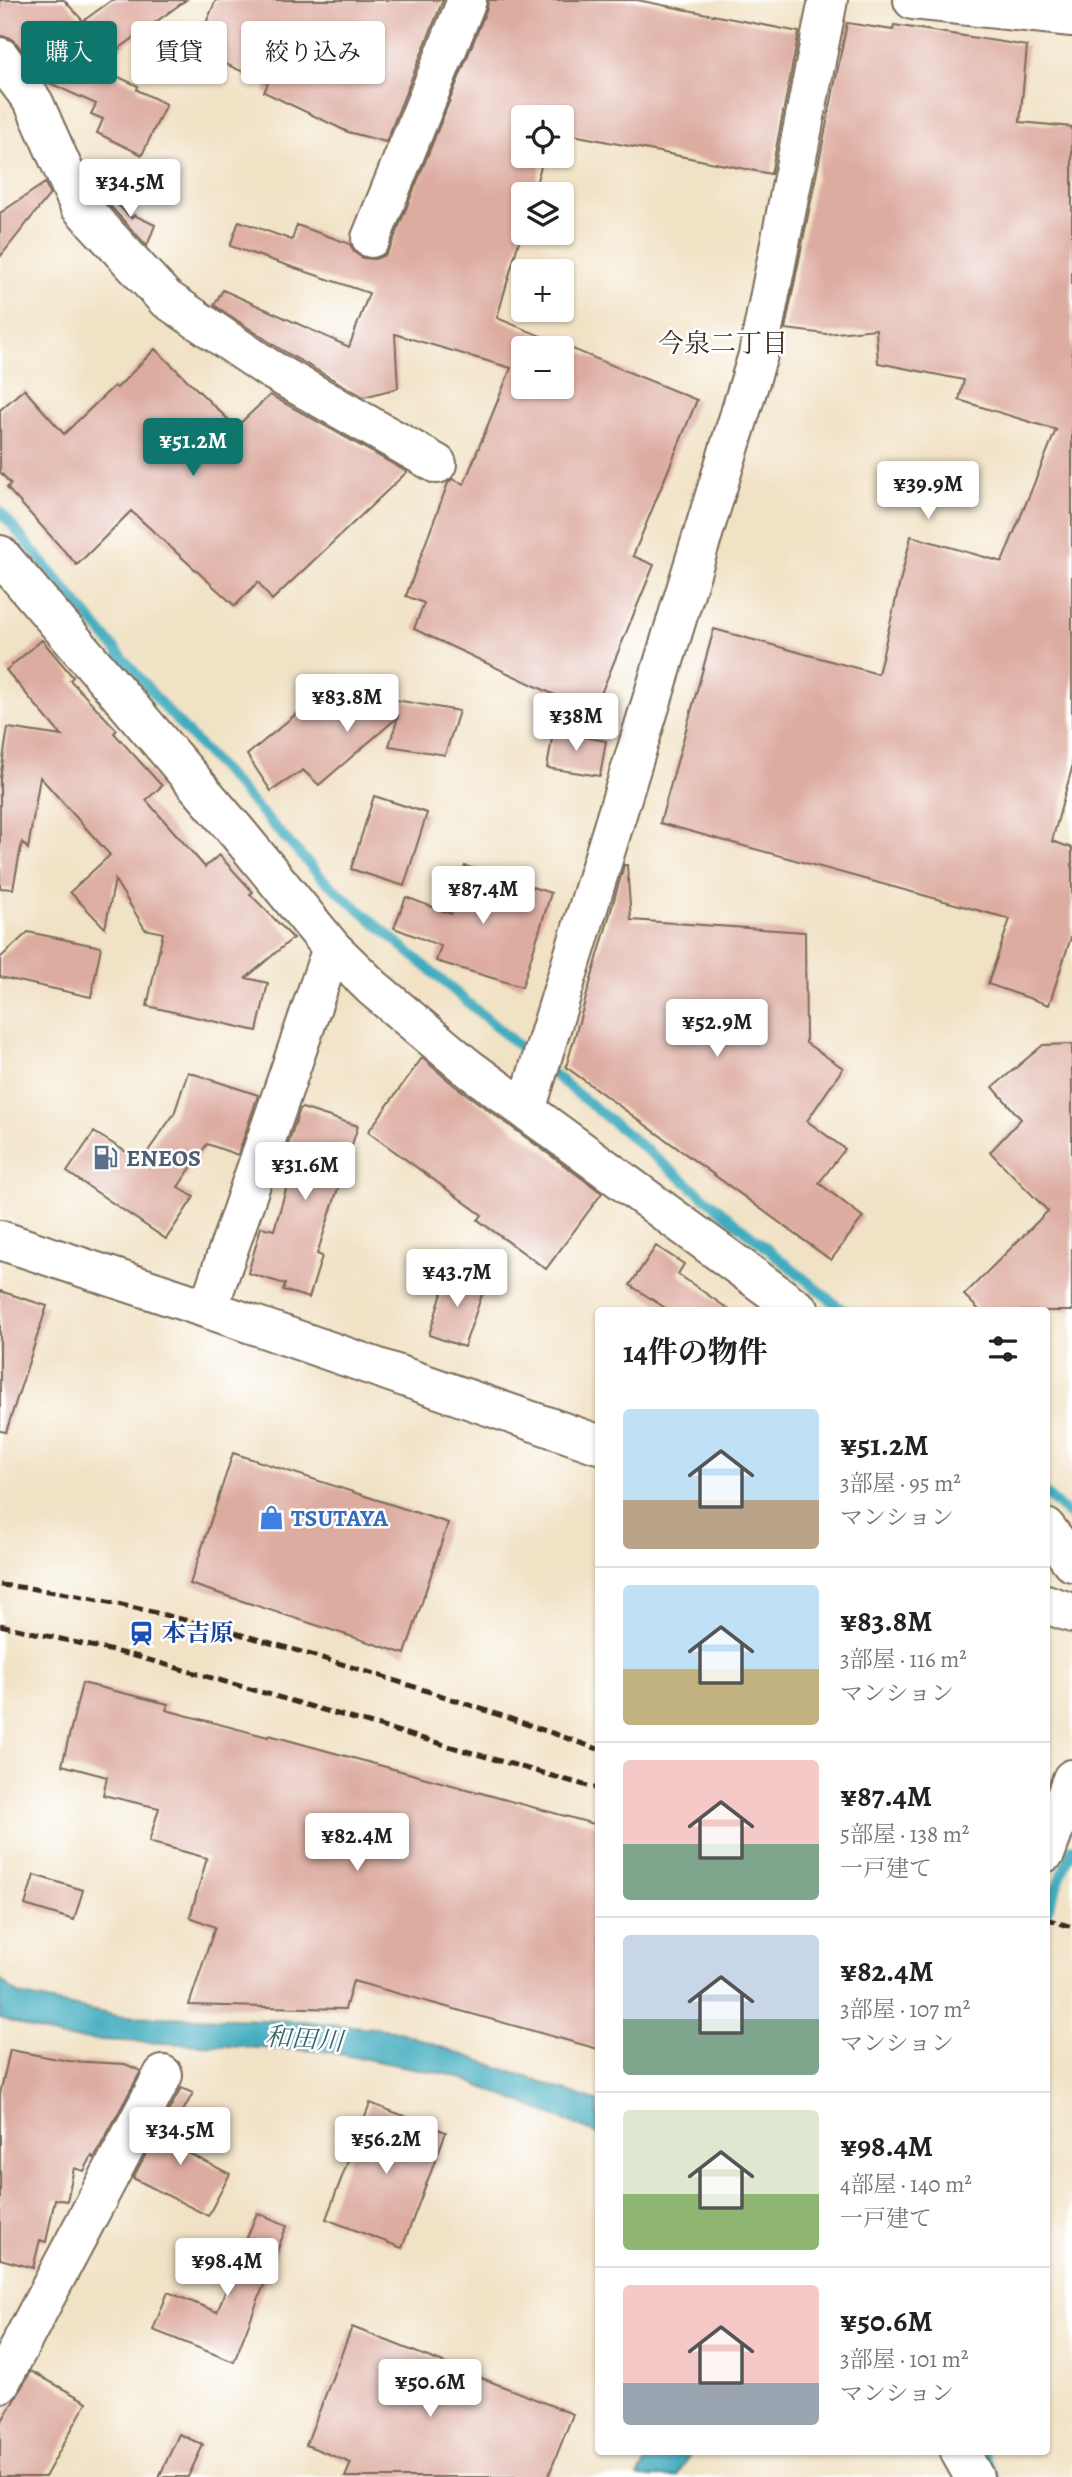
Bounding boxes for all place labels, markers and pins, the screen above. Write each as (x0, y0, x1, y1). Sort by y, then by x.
pin: ¥34.5M (73, 160, 187, 219)
pin: ¥51.2M (136, 419, 250, 478)
pin: ¥39.9M (871, 462, 985, 521)
pin: ¥83.8M (290, 674, 404, 734)
pin: ¥38M (535, 694, 617, 753)
pin: ¥87.4M (426, 866, 540, 926)
pin: ¥52.9M (660, 1000, 774, 1059)
place label: ENEOS (126, 1142, 201, 1174)
pin: ¥31.6M (248, 1142, 362, 1202)
fuel station icon: ENEOS (92, 1144, 120, 1172)
pin: ¥43.7M (400, 1250, 514, 1309)
place label: TSUTAYA (291, 1502, 389, 1534)
shop icon: TSUTAYA (257, 1504, 285, 1532)
place label: 本吉原 (162, 1617, 234, 1649)
station icon: 本吉原 (128, 1619, 156, 1647)
pin: ¥82.4M (300, 1814, 414, 1873)
pin: ¥34.5M (123, 2108, 237, 2167)
pin: ¥56.2M (329, 2116, 443, 2176)
pin: ¥98.4M (170, 2238, 284, 2298)
pin: ¥50.6M (373, 2360, 487, 2419)

